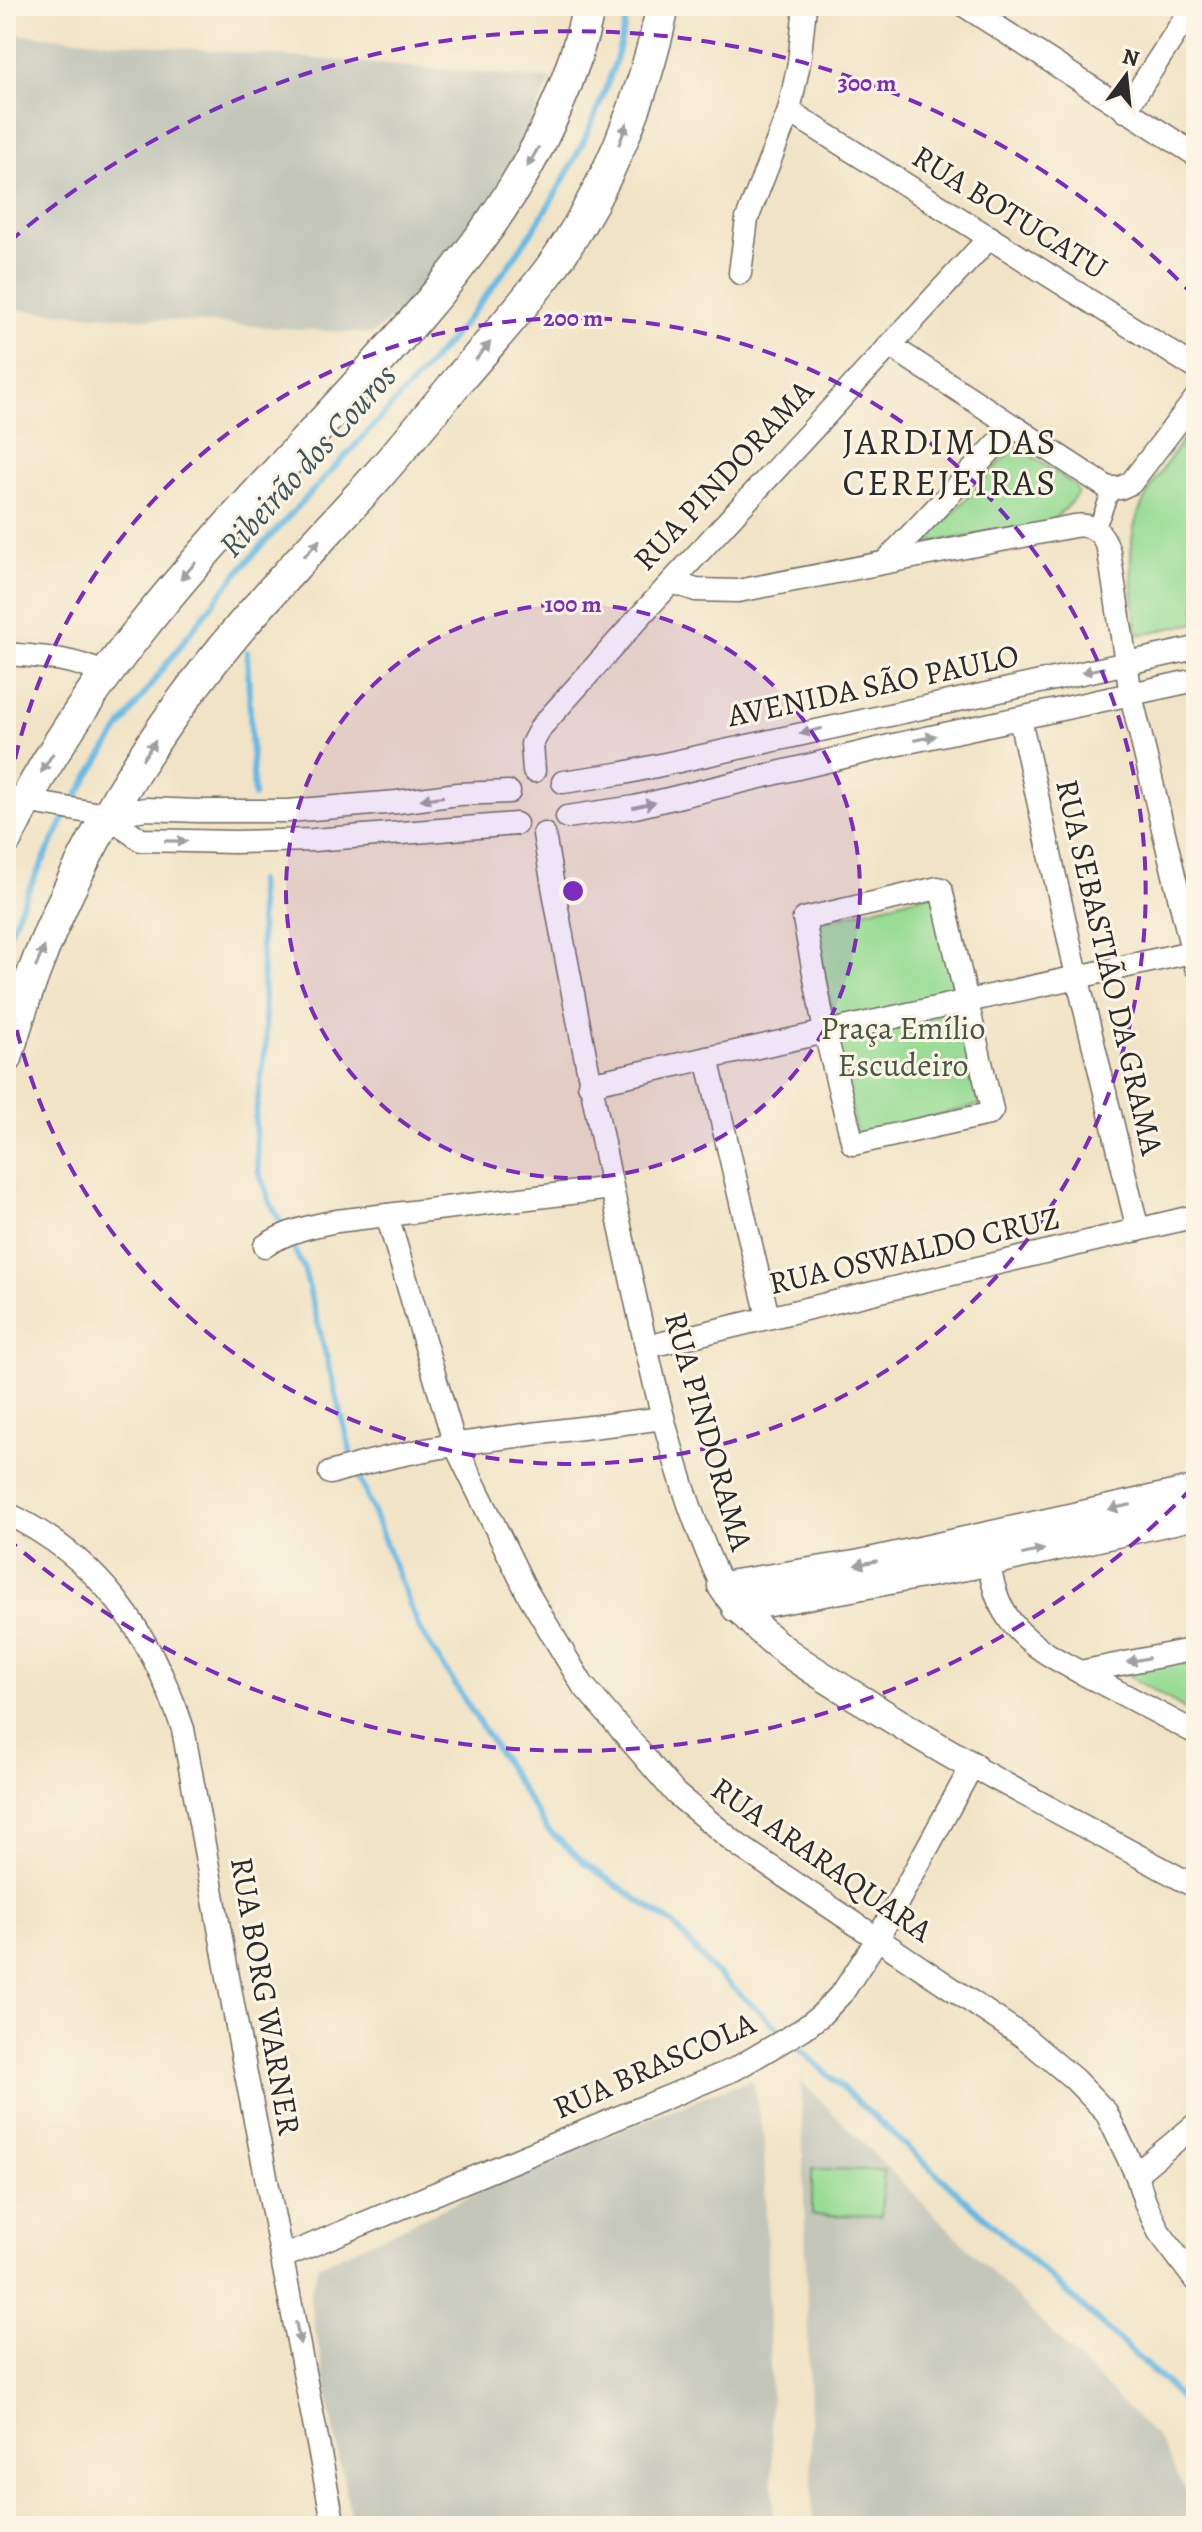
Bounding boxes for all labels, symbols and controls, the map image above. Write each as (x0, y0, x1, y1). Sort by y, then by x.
north arrow (1086, 36, 1166, 116)
text: N (1119, 41, 1143, 74)
text: 300 m (838, 67, 896, 99)
one-way arrow (617, 122, 630, 146)
street label: RUA BOTUCATU (904, 134, 1116, 290)
one-way arrow (526, 146, 540, 168)
text: 200 m (543, 302, 603, 334)
one-way arrow (474, 341, 491, 362)
water label: Ribeirão dos Couros (208, 353, 407, 567)
street label: RUA PINDORAMA (623, 369, 824, 580)
district label: JARDIM DAS CEREJEIRAS (842, 417, 1058, 507)
one-way arrow (302, 538, 320, 557)
one-way arrow (180, 561, 197, 581)
text: 100 m (544, 588, 602, 620)
street label: AVENIDA SÃO PAULO (722, 633, 1023, 738)
one-way arrow (1080, 665, 1105, 677)
one-way arrow (798, 725, 823, 738)
one-way arrow (912, 732, 937, 744)
one-way arrow (142, 740, 157, 761)
one-way arrow (40, 752, 54, 774)
street label: RUA SEBASTIÃO DA GRAMA (1045, 775, 1175, 1160)
one-way arrow (419, 792, 444, 805)
one-way arrow (632, 798, 657, 810)
one-way arrow (164, 834, 189, 847)
centre of rings (559, 877, 587, 905)
one-way arrow (34, 945, 47, 969)
park label: Praça Emílio Escudeiro (820, 1006, 986, 1087)
street label: RUA OSWALDO CRUZ (764, 1195, 1064, 1305)
street label: RUA PINDORAMA (654, 1307, 764, 1557)
one-way arrow (1107, 1501, 1132, 1514)
one-way arrow (1021, 1545, 1046, 1558)
one-way arrow (853, 1557, 878, 1570)
one-way arrow (1125, 1654, 1150, 1667)
street label: RUA ARARAQUARA (702, 1766, 943, 1953)
street label: RUA BORG WARNER (220, 1853, 312, 2139)
street label: RUA BRASCOLA (546, 2000, 763, 2129)
one-way arrow (292, 2321, 304, 2346)

